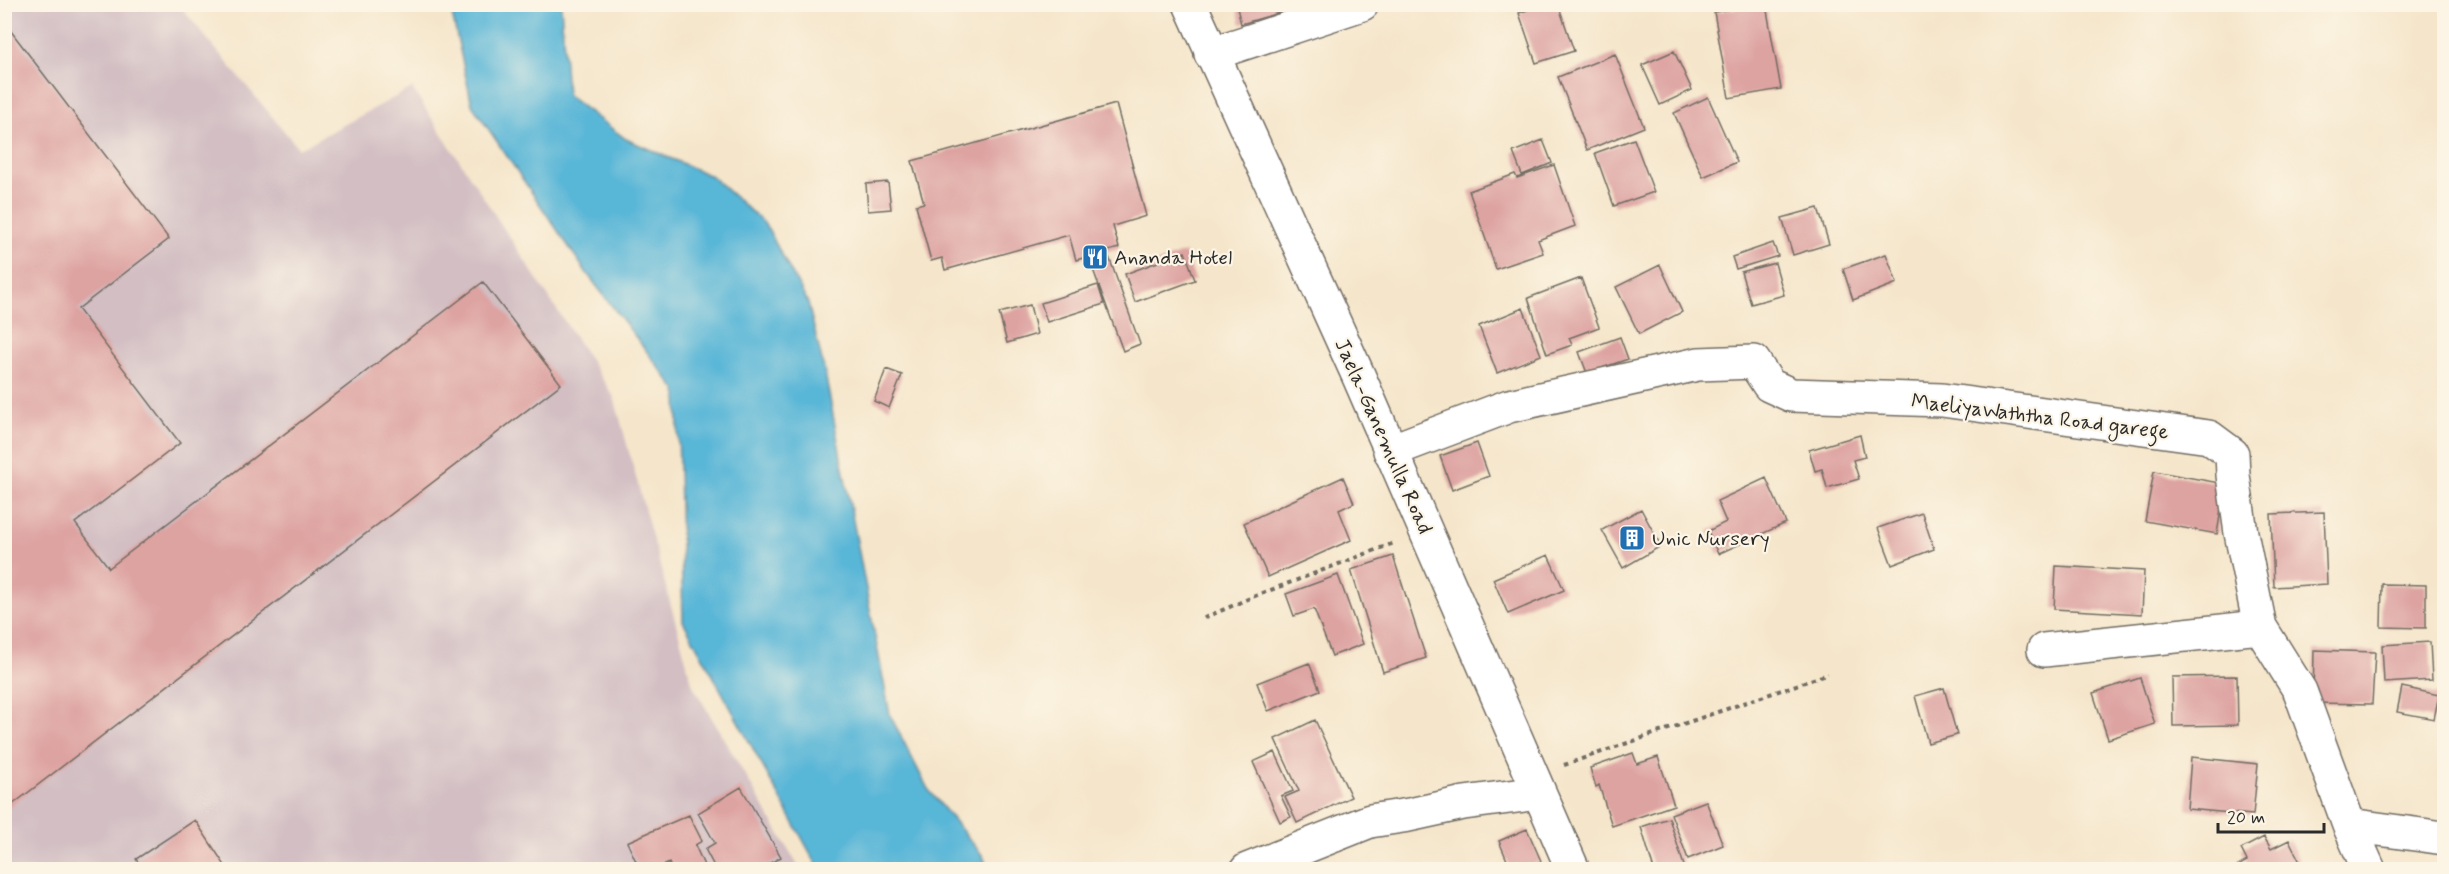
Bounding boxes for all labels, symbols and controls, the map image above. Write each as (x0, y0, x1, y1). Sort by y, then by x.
restaurant icon: Ananda Hotel (1080, 242, 1110, 272)
place label: Ananda Hotel (1114, 244, 1232, 272)
street label: Jaela-Ganemulla Road (1327, 334, 1439, 538)
street label: MaeliyaWaththa Road garege (1909, 387, 2170, 449)
building icon: Unic Nursery (1617, 523, 1647, 553)
place label: Unic Nursery (1652, 525, 1770, 553)
scale bar (2218, 796, 2324, 834)
text: 20 m (2227, 806, 2265, 830)

